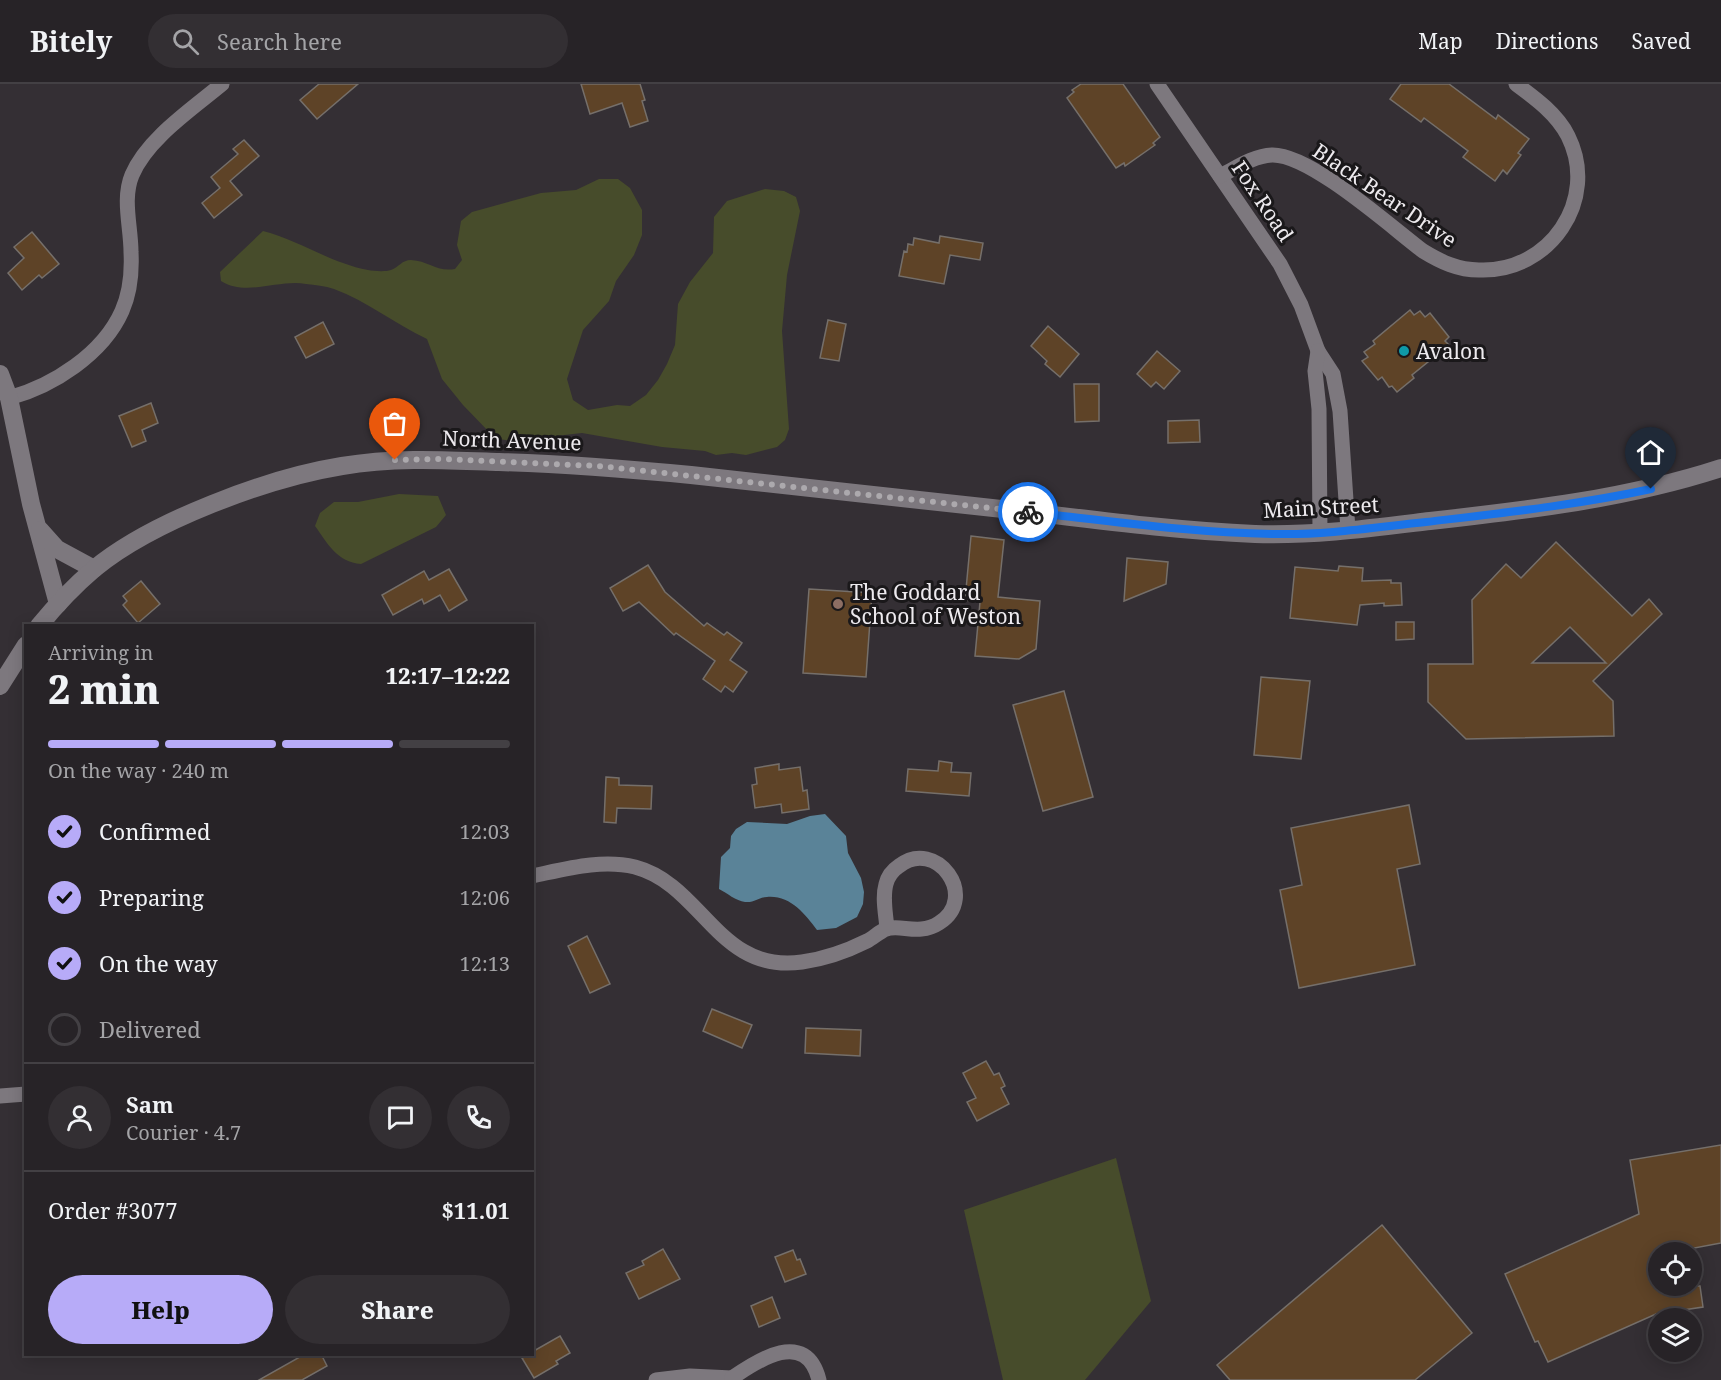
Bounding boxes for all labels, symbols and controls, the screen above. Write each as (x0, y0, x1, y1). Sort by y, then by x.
search box (148, 14, 568, 68)
text: Bitely (30, 22, 112, 60)
icon: search (169, 25, 202, 58)
text: Search here (217, 26, 342, 56)
text: Map (1418, 27, 1463, 55)
text: Directions (1496, 27, 1598, 55)
text: Saved (1631, 27, 1691, 55)
street label: Black Bear Drive (1308, 137, 1462, 253)
street label: Fox Road (1226, 155, 1300, 247)
place label: Avalon (1416, 337, 1486, 365)
marker: Avalon (1397, 344, 1411, 358)
pin (369, 398, 420, 460)
icon: bag (378, 407, 411, 440)
street label: North Avenue (442, 424, 582, 456)
pin (1625, 427, 1676, 489)
icon: home (1634, 436, 1667, 469)
courier (998, 482, 1058, 542)
street label: Main Street (1262, 490, 1380, 524)
icon: bike (1012, 496, 1045, 529)
place label: The Goddard School of Weston (850, 578, 1021, 630)
marker: The Goddard School of Weston (831, 597, 845, 611)
text: Arriving in (48, 639, 153, 666)
text: 12:17–12:22 (386, 660, 510, 690)
text: 2 min (48, 662, 160, 715)
text: On the way · 240 m (48, 757, 229, 784)
icon: check (48, 815, 81, 848)
text: Confirmed (99, 816, 210, 846)
text: 12:03 (460, 818, 510, 845)
icon: check (48, 881, 81, 914)
text: Preparing (99, 882, 204, 912)
text: 12:06 (460, 884, 510, 911)
icon: check (48, 947, 81, 980)
text: On the way (99, 948, 218, 978)
text: 12:13 (460, 950, 510, 977)
text: Delivered (99, 1014, 201, 1044)
button: person (48, 1086, 111, 1149)
button: chat (369, 1086, 432, 1149)
button: phone (447, 1086, 510, 1149)
text: Sam (126, 1089, 174, 1119)
text: Courier · 4.7 (126, 1119, 241, 1146)
text: Order #3077 (48, 1195, 178, 1225)
text: $11.01 (441, 1195, 510, 1225)
map controls (1648, 1242, 1702, 1362)
button: locate (1648, 1242, 1702, 1296)
button: Help (48, 1275, 273, 1344)
button: Share (285, 1275, 510, 1344)
button: layers (1648, 1308, 1702, 1362)

